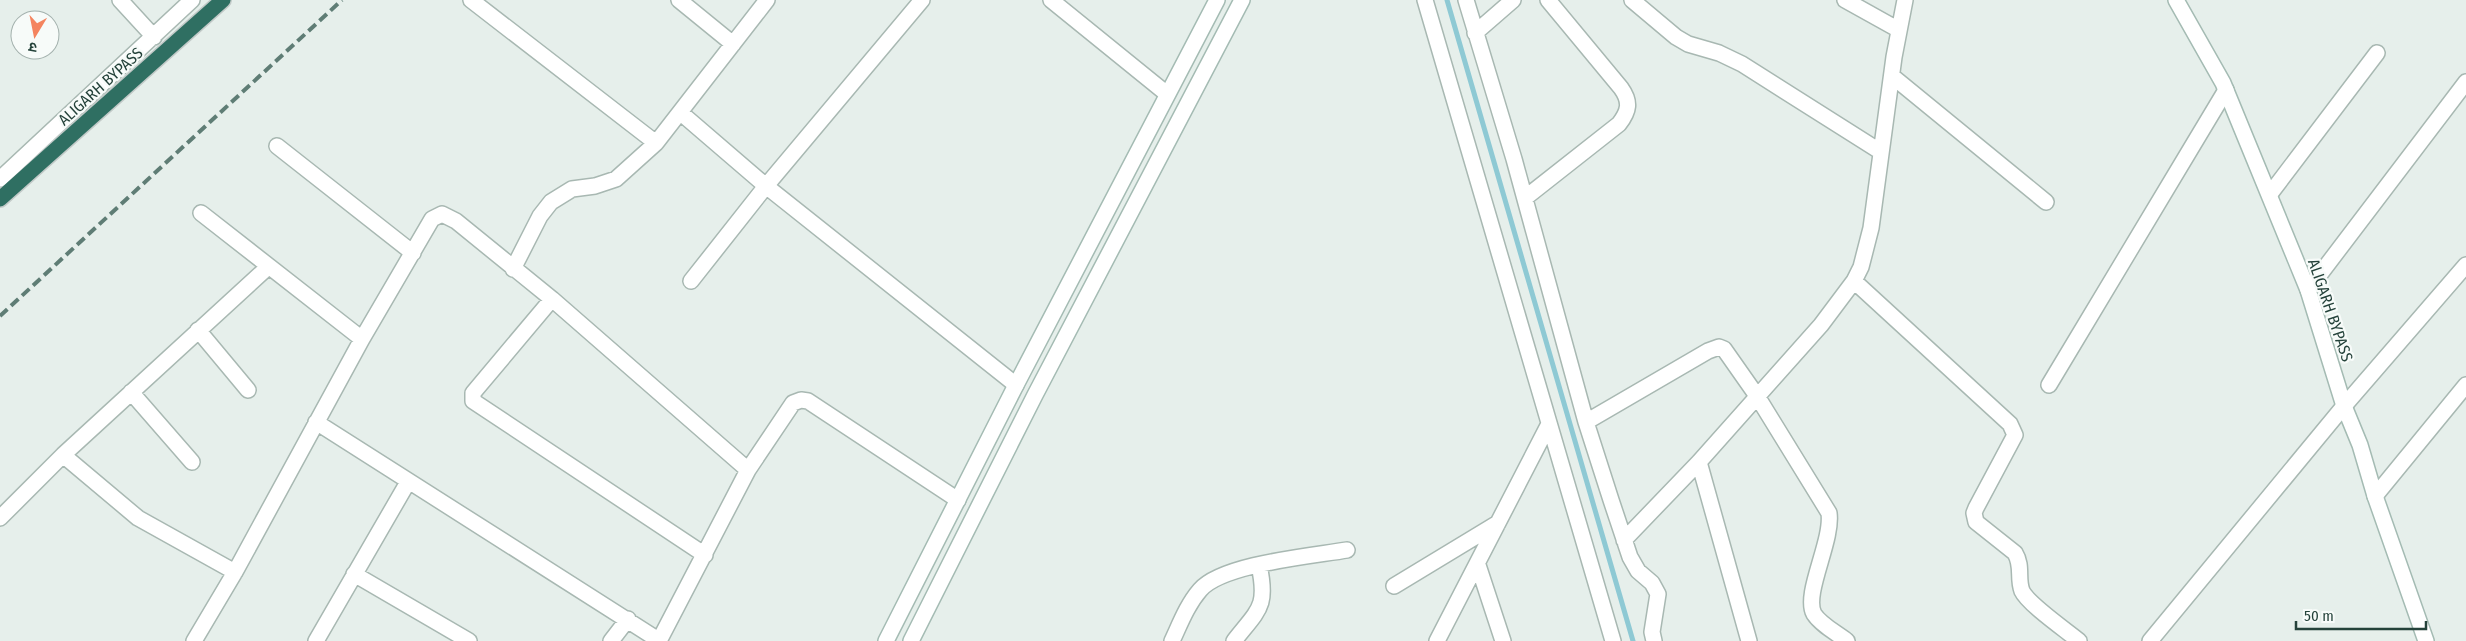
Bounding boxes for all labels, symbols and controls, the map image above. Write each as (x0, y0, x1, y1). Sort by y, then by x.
north arrow (10, 10, 60, 60)
text: उ (27, 38, 38, 56)
street label: ALIGARH BYPASS (54, 43, 147, 129)
street label: ALIGARH BYPASS (2304, 256, 2357, 364)
scale bar (2296, 598, 2426, 630)
text: 50 m (2304, 607, 2334, 625)

